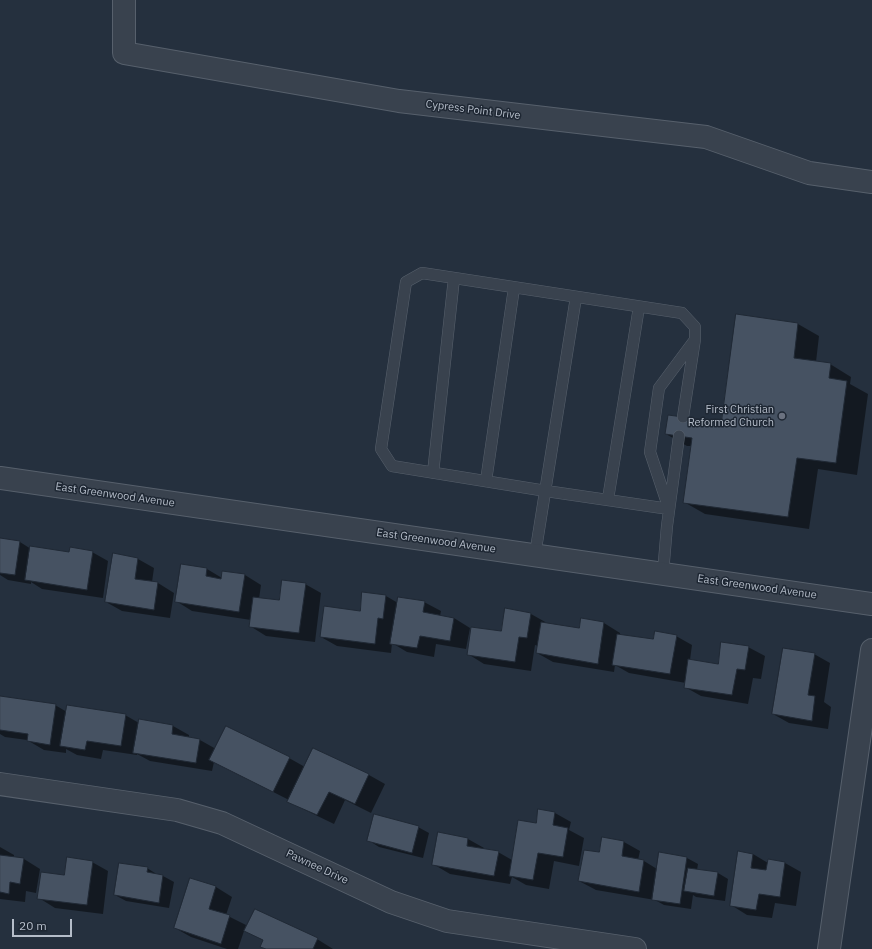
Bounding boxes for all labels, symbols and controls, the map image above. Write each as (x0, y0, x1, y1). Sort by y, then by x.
street label: Cypress Point Drive (425, 98, 521, 122)
place label: First Christian Reformed Church (688, 403, 774, 429)
marker: First Christian Reformed Church (777, 411, 787, 421)
street label: East Greenwood Avenue (54, 480, 176, 510)
street label: East Greenwood Avenue (375, 526, 497, 556)
street label: East Greenwood Avenue (696, 572, 818, 602)
street label: Pawnee Drive (284, 847, 350, 887)
scale bar (14, 911, 74, 937)
text: 20 m (19, 918, 47, 933)

